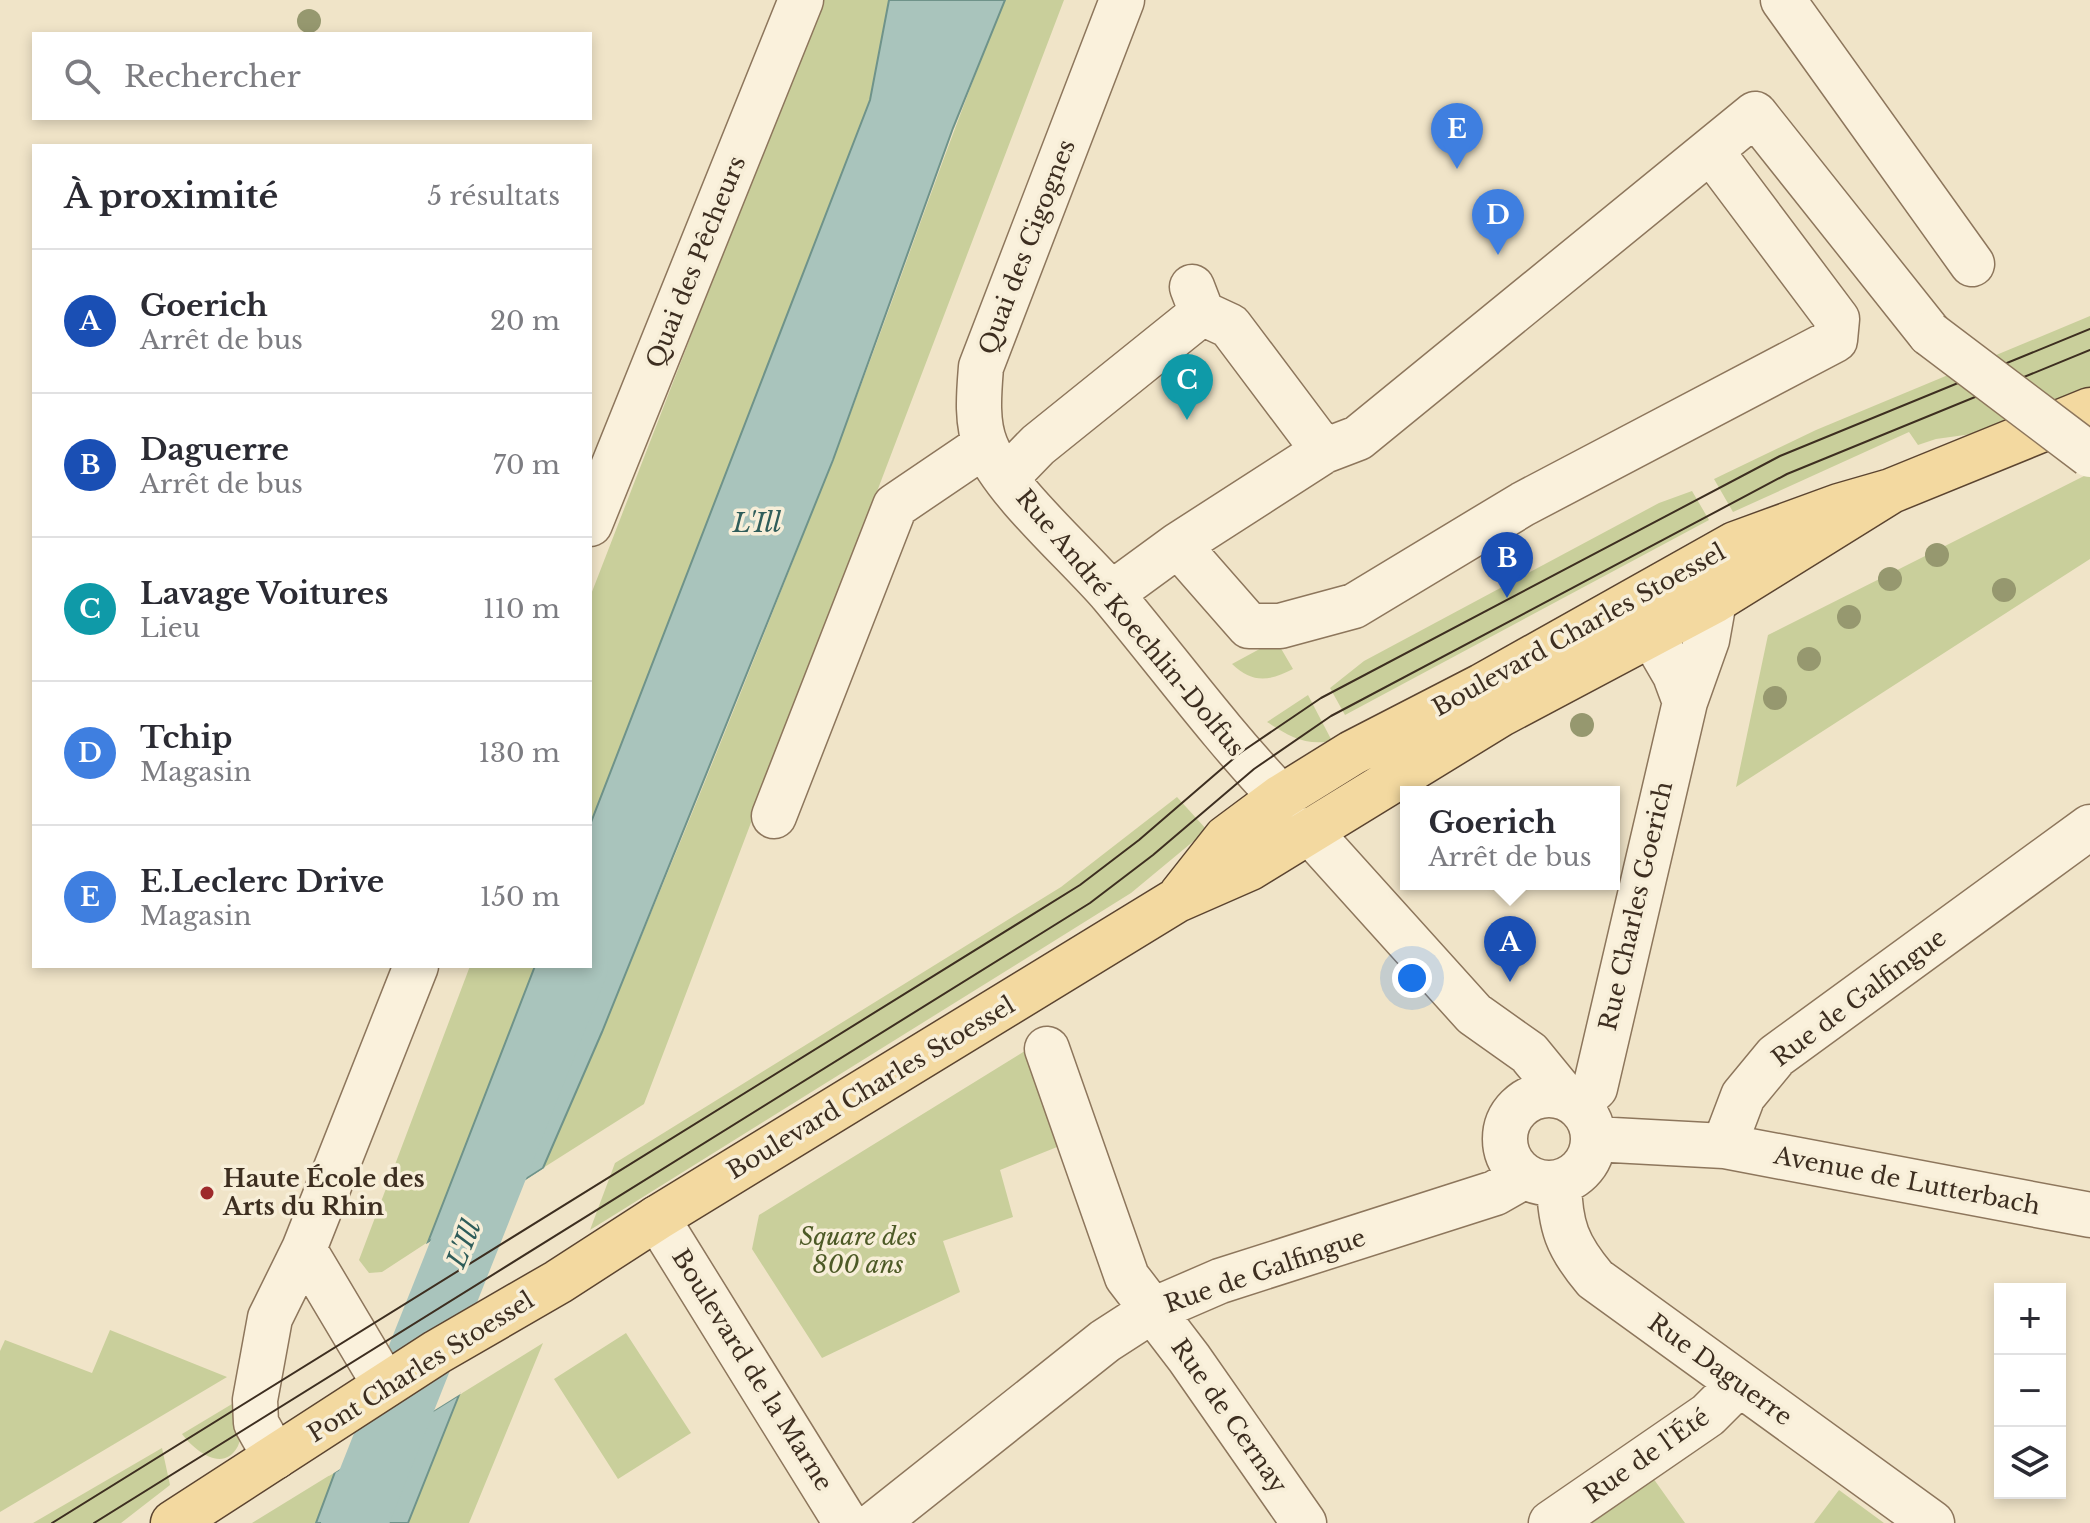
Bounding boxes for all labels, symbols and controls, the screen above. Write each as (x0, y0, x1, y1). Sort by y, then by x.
search box (32, 32, 592, 120)
icon: search (60, 54, 104, 98)
text: Rechercher (124, 58, 301, 95)
pin: E (1431, 103, 1483, 169)
street label: Quai des Cigognes (972, 135, 1081, 358)
street label: Quai des Pêcheurs (640, 152, 751, 372)
text: À proximité (64, 175, 278, 217)
text: 5 résultats (427, 180, 560, 212)
pin: D (1472, 189, 1524, 255)
text: Goerich (140, 287, 268, 324)
text: A (79, 305, 101, 337)
text: 20 m (490, 305, 560, 337)
text: Arrêt de bus (140, 324, 303, 356)
pin: C (1161, 354, 1213, 420)
text: Daguerre (140, 431, 289, 468)
text: B (80, 449, 100, 481)
text: 70 m (493, 449, 560, 481)
text: Arrêt de bus (140, 468, 303, 500)
street label: Rue André Koechlin-Dolfus (1010, 483, 1251, 762)
water label: L'Ill (732, 507, 782, 539)
pin: B (1481, 532, 1533, 598)
street label: Boulevard Charles Stoessel (1427, 537, 1731, 723)
text: Lavage Voitures (140, 575, 388, 612)
text: C (79, 593, 101, 625)
text: 110 m (483, 593, 560, 625)
text: Lieu (140, 612, 200, 644)
text: Tchip (140, 719, 232, 756)
text: D (78, 737, 102, 769)
text: 130 m (478, 737, 560, 769)
text: Magasin (140, 756, 251, 788)
street label: Rue Charles Goerich (1593, 778, 1678, 1033)
popup (1400, 786, 1620, 890)
text: Goerich (1429, 804, 1556, 841)
text: Arrêt de bus (1429, 841, 1591, 873)
text: E.Leclerc Drive (140, 863, 384, 900)
text: E (80, 881, 100, 913)
text: 150 m (480, 881, 560, 913)
text: Magasin (140, 900, 251, 932)
pin: A (1484, 916, 1536, 982)
street label: Rue de Galfingue (1766, 923, 1952, 1073)
your location (1392, 958, 1432, 998)
street label: Boulevard Charles Stoessel (722, 990, 1020, 1185)
street label: Avenue de Lutterbach (1771, 1140, 2043, 1221)
place label: Haute École des Arts du Rhin (222, 1164, 425, 1221)
marker: Haute École des Arts du Rhin (198, 1184, 216, 1202)
water label: L'Ill (440, 1215, 488, 1273)
park label: Square des 800 ans (799, 1222, 917, 1279)
street label: Rue de Galfingue (1160, 1222, 1369, 1319)
street label: Boulevard de la Marne (666, 1244, 839, 1496)
map controls (1994, 1283, 2066, 1499)
button: + (1994, 1283, 2066, 1355)
street label: Pont Charles Stoessel (302, 1285, 539, 1448)
street label: Rue Daguerre (1643, 1308, 1798, 1431)
street label: Rue de Cernay (1165, 1333, 1294, 1499)
button: − (1994, 1355, 2066, 1427)
street label: Rue de l'Été (1579, 1402, 1715, 1509)
button: layers (1994, 1427, 2066, 1499)

